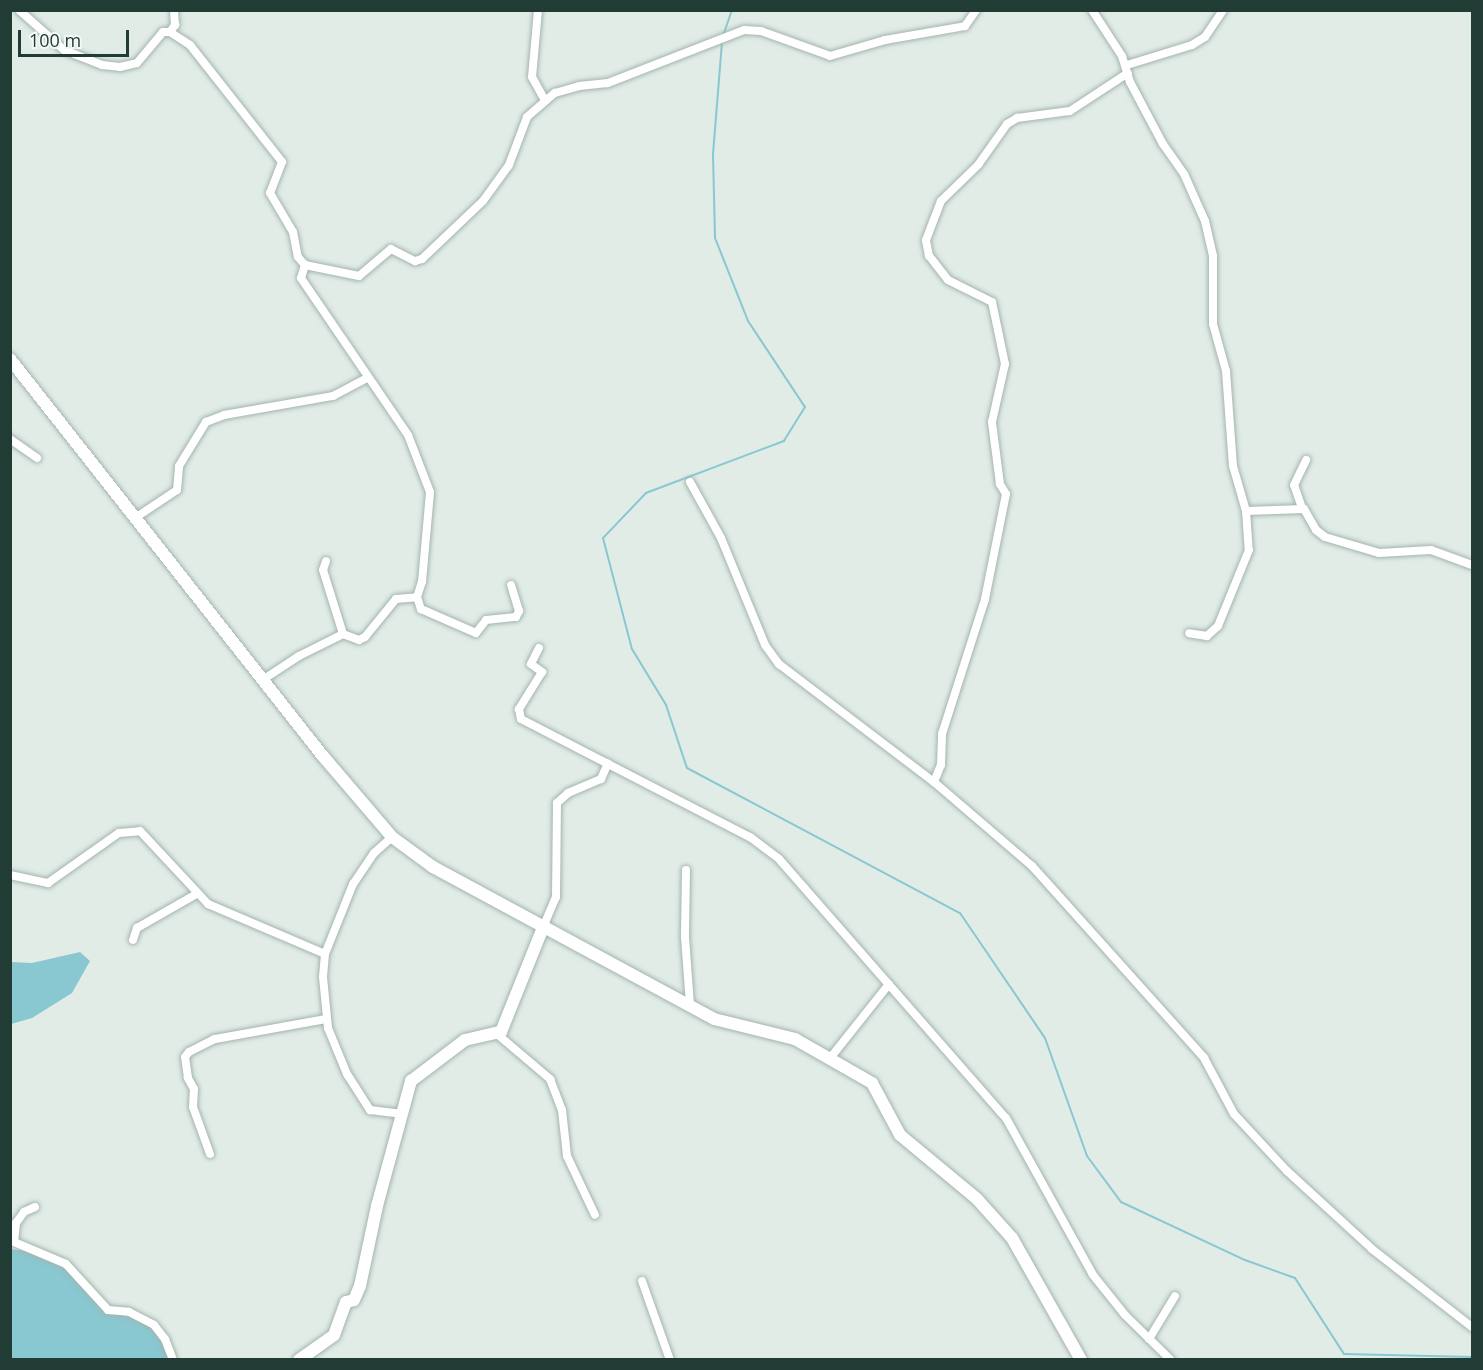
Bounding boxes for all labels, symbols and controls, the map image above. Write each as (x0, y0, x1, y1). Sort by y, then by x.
scale bar (21, 18, 132, 56)
text: 100 m (29, 28, 81, 52)

